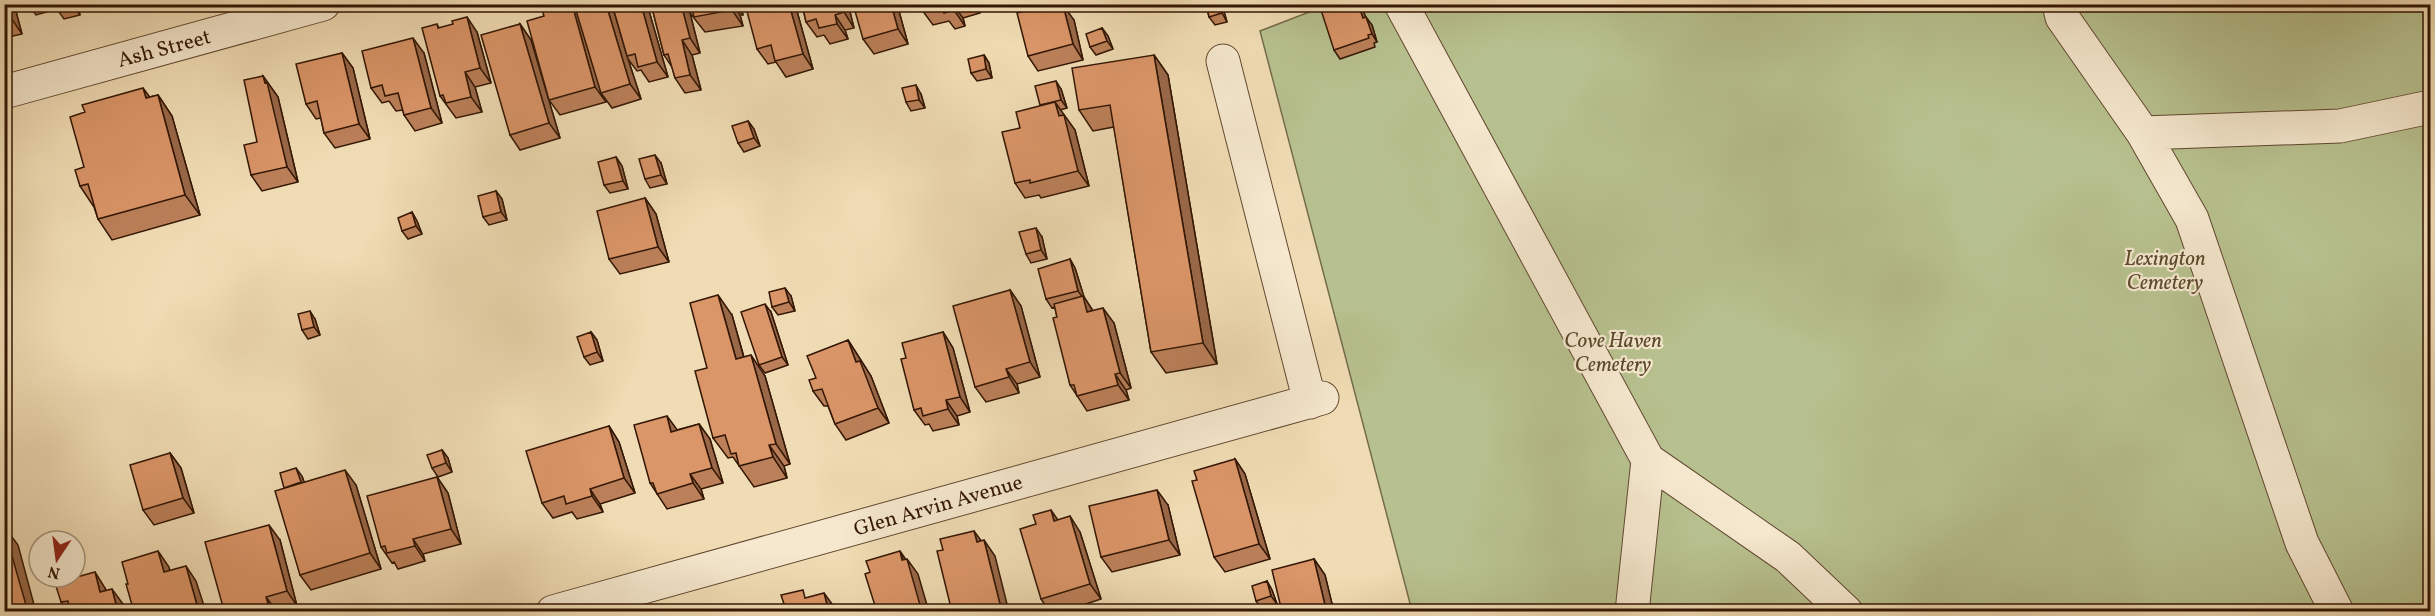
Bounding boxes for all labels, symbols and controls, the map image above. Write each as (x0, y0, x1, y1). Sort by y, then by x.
street label: Ash Street (114, 23, 214, 76)
park label: Lexington Cemetery (2124, 245, 2206, 298)
park label: Cove Haven Cemetery (1564, 327, 1662, 380)
street label: Glen Arvin Avenue (850, 468, 1026, 544)
north arrow (27, 529, 87, 589)
text: N (46, 560, 62, 584)

